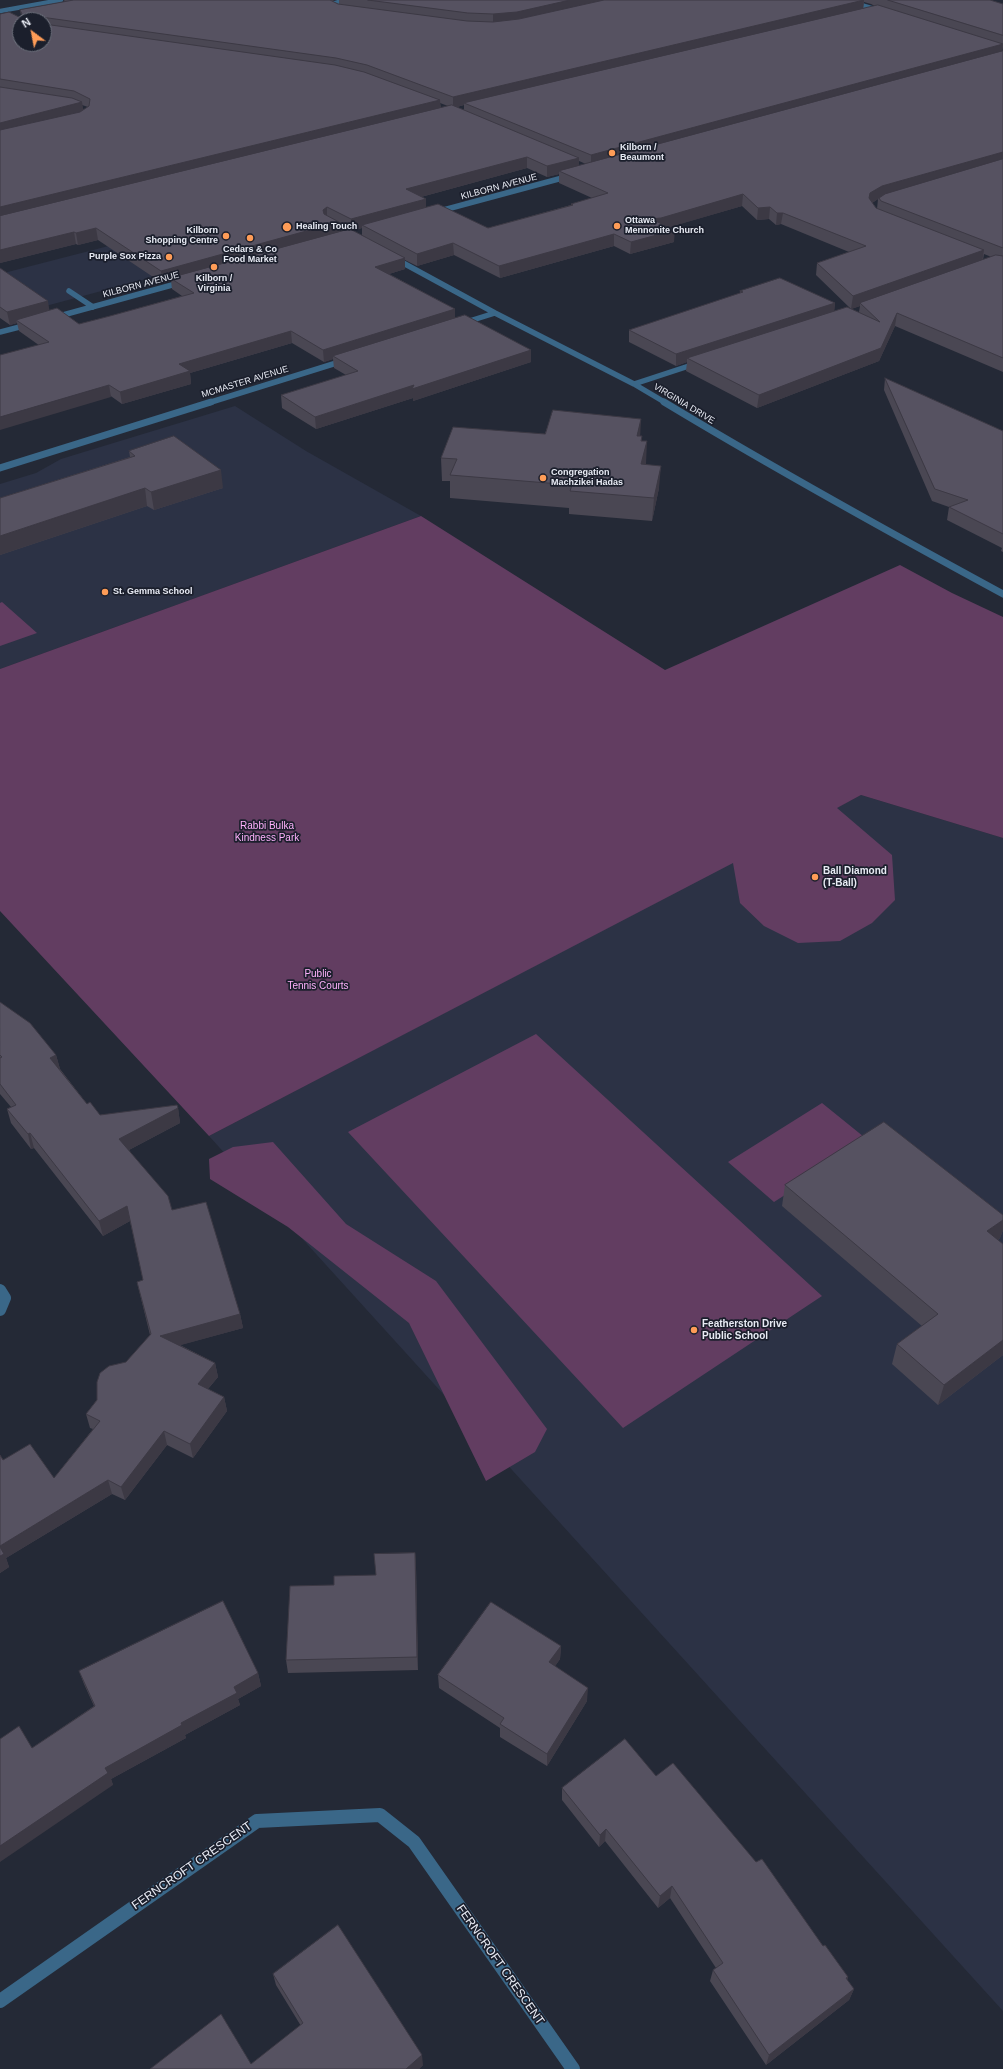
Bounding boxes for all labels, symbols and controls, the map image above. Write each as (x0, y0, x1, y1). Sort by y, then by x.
north arrow (12, 12, 52, 52)
text: N (20, 15, 33, 30)
place label: Kilborn / Beaumont (620, 143, 664, 164)
marker: Kilborn / Beaumont (607, 148, 617, 158)
street label: KILBORN AVENUE (460, 172, 538, 202)
place label: Ottawa Mennonite Church (625, 216, 704, 237)
marker: Healing Touch (281, 221, 293, 233)
marker: Ottawa Mennonite Church (612, 221, 622, 231)
place label: Healing Touch (296, 222, 357, 232)
place label: Kilborn Shopping Centre (146, 226, 218, 247)
marker: Kilborn Shopping Centre (221, 231, 231, 241)
marker: Cedars & Co Food Market (245, 233, 255, 243)
place label: Cedars & Co Food Market (223, 245, 277, 266)
place label: Purple Sox Pizza (89, 252, 161, 262)
marker: Purple Sox Pizza (164, 252, 174, 262)
marker: Kilborn / Virginia (209, 262, 219, 272)
street label: KILBORN AVENUE (102, 270, 180, 300)
place label: Kilborn / Virginia (196, 274, 232, 295)
street label: MCMASTER AVENUE (200, 364, 290, 400)
street label: VIRGINIA DRIVE (651, 381, 717, 427)
place label: Congregation Machzikei Hadas (551, 468, 623, 489)
marker: Congregation Machzikei Hadas (538, 473, 548, 483)
marker: St. Gemma School (100, 587, 110, 597)
place label: St. Gemma School (113, 587, 193, 597)
park label: Rabbi Bulka Kindness Park (235, 820, 299, 844)
place label: Ball Diamond (T-Ball) (823, 865, 887, 888)
marker: Ball Diamond (T-Ball) (810, 872, 820, 882)
park label: Public Tennis Courts (287, 968, 349, 992)
place label: Featherston Drive Public School (702, 1318, 787, 1342)
marker: Featherston Drive Public School (689, 1325, 699, 1335)
street label: FERNCROFT CRESCENT (129, 1819, 255, 1913)
street label: FERNCROFT CRESCENT (453, 1902, 547, 2028)

